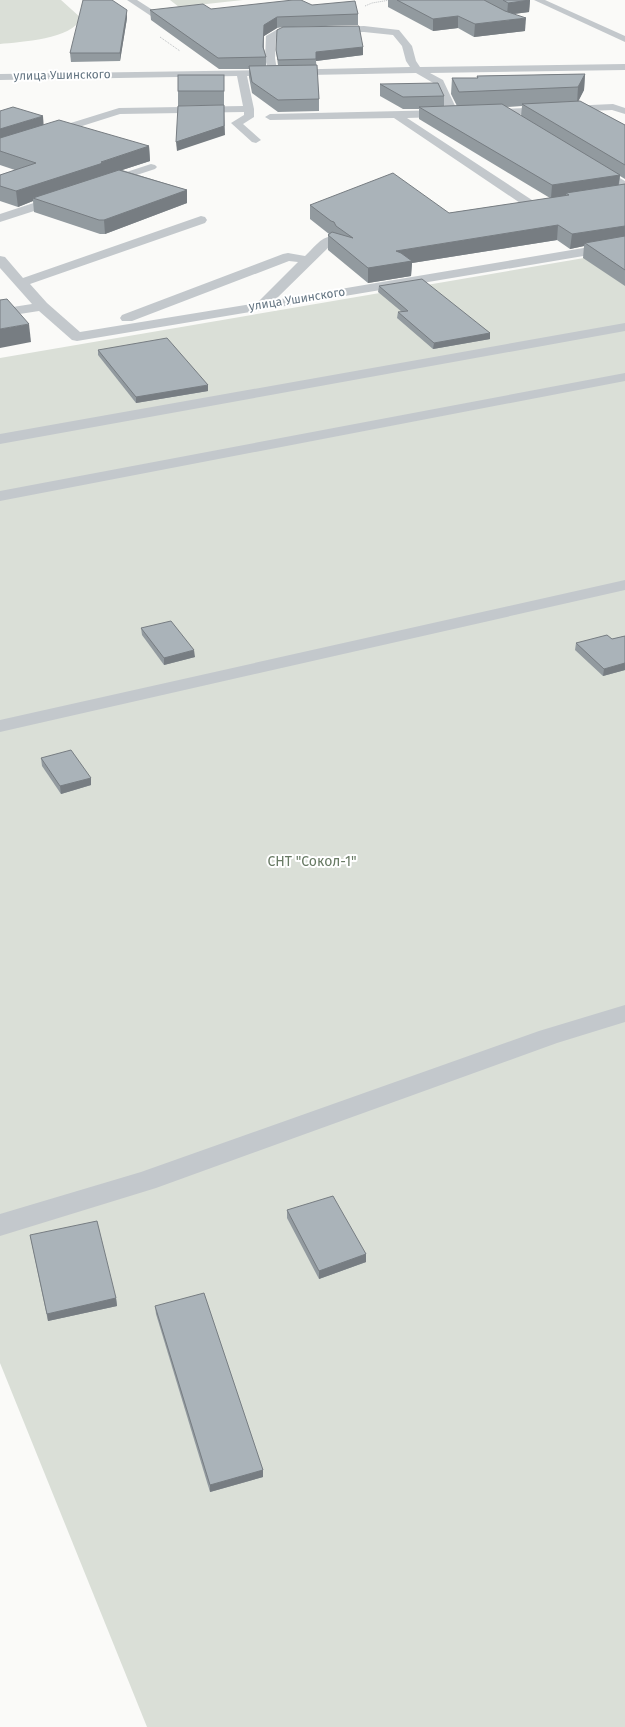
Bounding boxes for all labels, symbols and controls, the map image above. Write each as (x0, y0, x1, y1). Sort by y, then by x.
street label: улица Ушинского (13, 67, 111, 83)
street label: улица Ушинского (248, 284, 346, 314)
park label: СНТ "Сокол-1" (267, 853, 357, 870)

